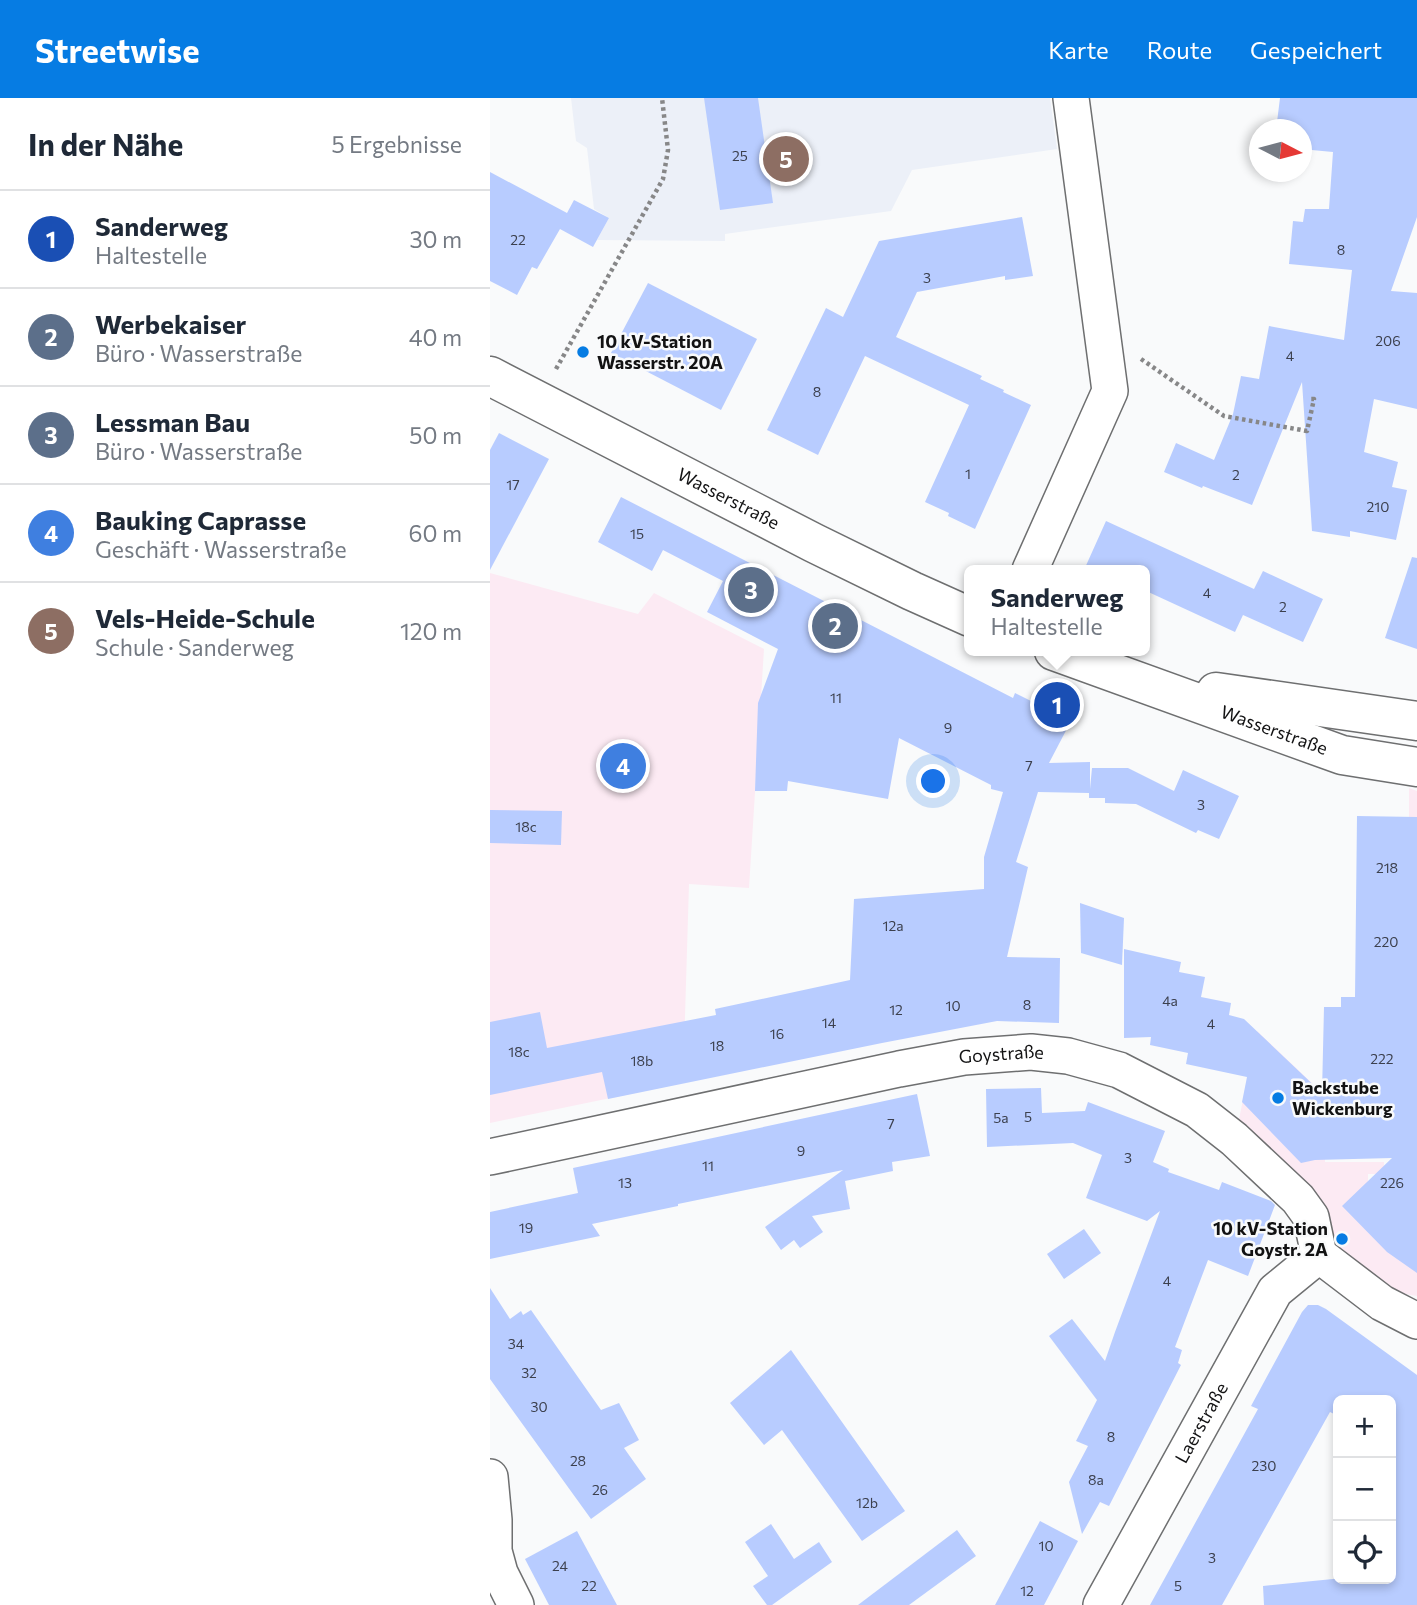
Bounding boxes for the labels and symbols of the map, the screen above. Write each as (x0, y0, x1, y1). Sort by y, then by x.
north arrow (1249, 119, 1312, 182)
pin: 5 (763, 133, 809, 185)
house number: 25 (732, 147, 748, 164)
house number: 22 (510, 231, 526, 248)
house number: 8 (1337, 241, 1345, 258)
house number: 3 (923, 269, 931, 286)
place label: 10 kV-Station Wasserstr. 20A (597, 330, 723, 373)
house number: 206 (1375, 332, 1401, 349)
marker: 10 kV-Station Wasserstr. 20A (575, 344, 591, 360)
house number: 4 (1286, 347, 1295, 364)
house number: 8 (813, 383, 821, 400)
street label: Wasserstraße (674, 462, 783, 533)
house number: 1 (965, 465, 971, 482)
house number: 2 (1232, 466, 1240, 483)
house number: 17 (506, 476, 520, 493)
house number: 210 (1367, 498, 1389, 515)
house number: 15 (630, 525, 644, 542)
pin: 3 (728, 564, 774, 616)
house number: 4 (1203, 584, 1212, 601)
house number: 2 (1279, 598, 1287, 615)
pin: 2 (812, 600, 858, 652)
pin: 1 (1034, 679, 1080, 731)
house number: 11 (830, 689, 842, 706)
street label: Wasserstraße (1218, 700, 1331, 759)
house number: 9 (944, 719, 952, 736)
pin: 4 (600, 740, 646, 792)
house number: 7 (1025, 757, 1033, 774)
your location (916, 764, 950, 798)
house number: 3 (1197, 796, 1205, 813)
house number: 18c (515, 818, 537, 835)
house number: 218 (1376, 859, 1398, 876)
house number: 12a (882, 917, 904, 934)
house number: 220 (1374, 933, 1398, 950)
house number: 4a (1162, 992, 1178, 1009)
house number: 8 (1023, 996, 1031, 1013)
house number: 10 (945, 997, 961, 1014)
house number: 12 (889, 1001, 903, 1018)
house number: 14 (822, 1014, 837, 1031)
house number: 4 (1207, 1015, 1216, 1032)
house number: 16 (770, 1025, 784, 1042)
house number: 18 (710, 1037, 724, 1054)
street label: Goystraße (958, 1040, 1045, 1067)
house number: 18c (508, 1043, 530, 1060)
house number: 222 (1370, 1050, 1394, 1067)
house number: 18b (631, 1052, 653, 1069)
place label: Backstube Wickenburg (1292, 1076, 1393, 1119)
marker: Backstube Wickenburg (1270, 1090, 1286, 1106)
house number: 5 (1024, 1108, 1032, 1125)
house number: 5a (993, 1109, 1009, 1126)
house number: 7 (887, 1115, 895, 1132)
house number: 9 (797, 1142, 805, 1159)
house number: 3 (1124, 1149, 1132, 1166)
house number: 11 (702, 1157, 714, 1174)
house number: 13 (618, 1174, 632, 1191)
house number: 226 (1380, 1174, 1404, 1191)
place label: 10 kV-Station Goystr. 2A (1213, 1217, 1328, 1260)
house number: 19 (519, 1219, 533, 1236)
marker: 10 kV-Station Goystr. 2A (1334, 1231, 1350, 1247)
house number: 4 (1163, 1272, 1172, 1289)
house number: 34 (508, 1335, 525, 1352)
house number: 32 (521, 1364, 537, 1381)
street label: Laerstraße (1170, 1379, 1232, 1467)
house number: 30 (530, 1398, 548, 1415)
house number: 8 (1107, 1428, 1115, 1445)
house number: 28 (570, 1452, 586, 1469)
house number: 230 (1252, 1457, 1276, 1474)
house number: 8a (1088, 1471, 1104, 1488)
house number: 26 (592, 1481, 608, 1498)
house number: 12b (856, 1494, 878, 1511)
house number: 10 (1038, 1537, 1054, 1554)
house number: 3 (1208, 1549, 1216, 1566)
house number: 24 (552, 1557, 569, 1574)
house number: 22 (581, 1577, 597, 1594)
house number: 5 (1174, 1577, 1182, 1594)
house number: 12 (1020, 1582, 1034, 1599)

